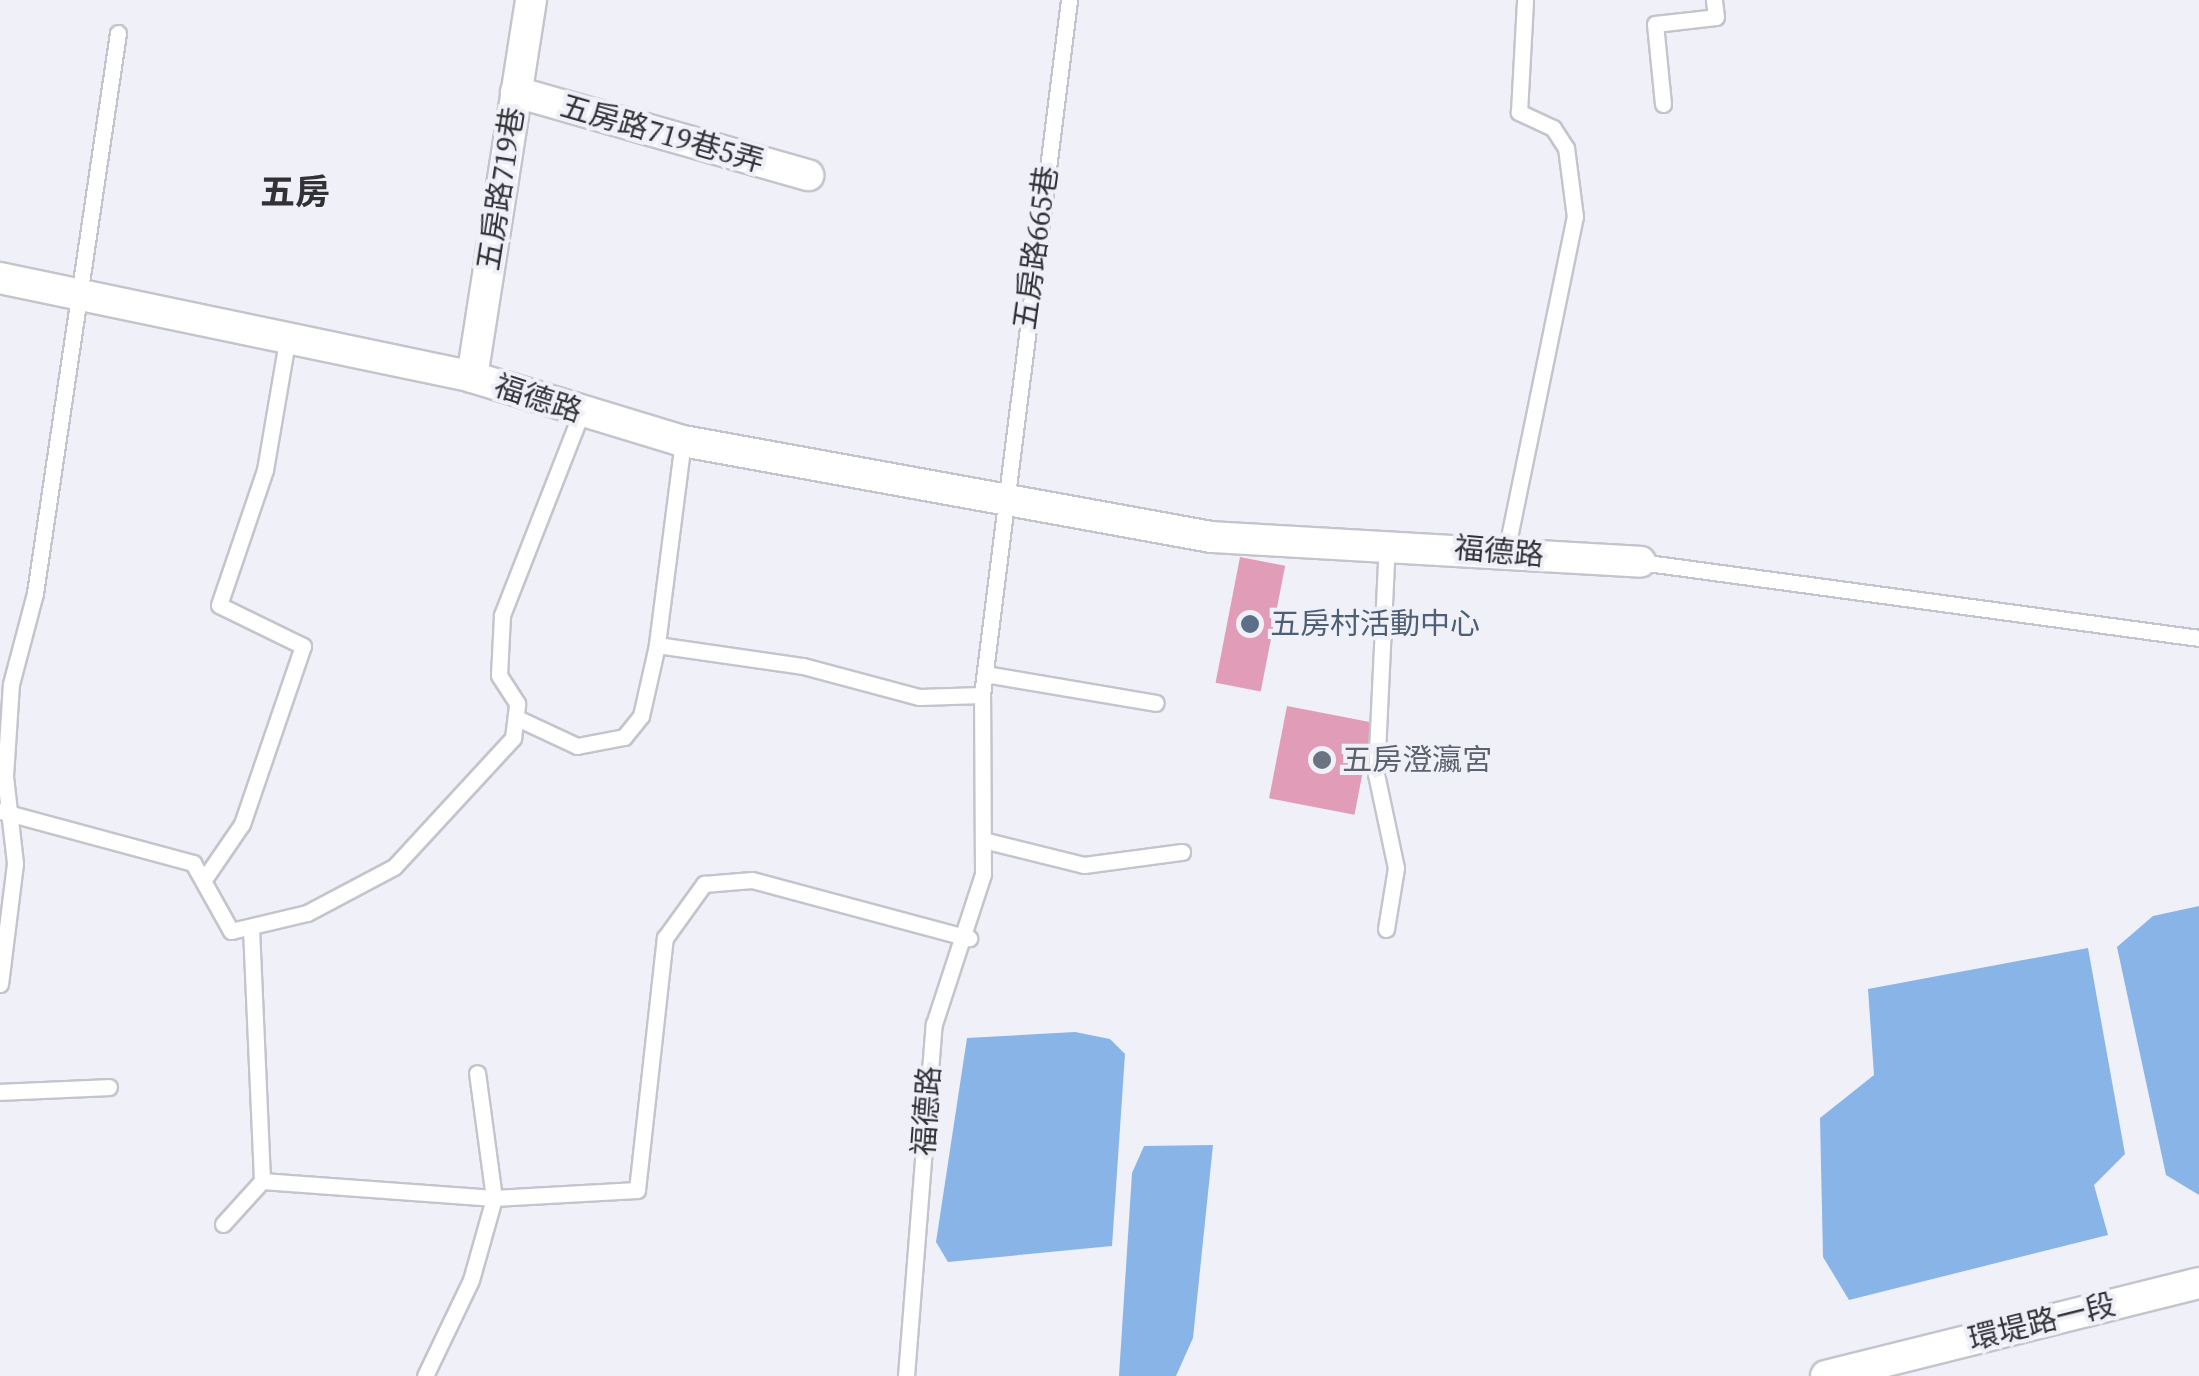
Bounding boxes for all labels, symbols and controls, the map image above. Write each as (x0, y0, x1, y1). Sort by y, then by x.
street label: 五房路719巷5弄 (556, 88, 768, 180)
street label: 五房路719巷 (470, 105, 532, 273)
street label: 五房路665巷 (1007, 164, 1065, 332)
district label: 五房 (260, 171, 330, 213)
street label: 福德路 (490, 368, 586, 430)
street label: 福德路 (1453, 530, 1545, 574)
place label: 五房村活動中心 (1270, 606, 1480, 642)
marker: 五房村活動中心 (1239, 613, 1261, 635)
place label: 五房澄瀛宮 (1342, 742, 1492, 778)
marker: 五房澄瀛宮 (1311, 749, 1333, 771)
street label: 福德路 (906, 1065, 948, 1157)
street label: 環堤路一段 (1965, 1286, 2119, 1358)

